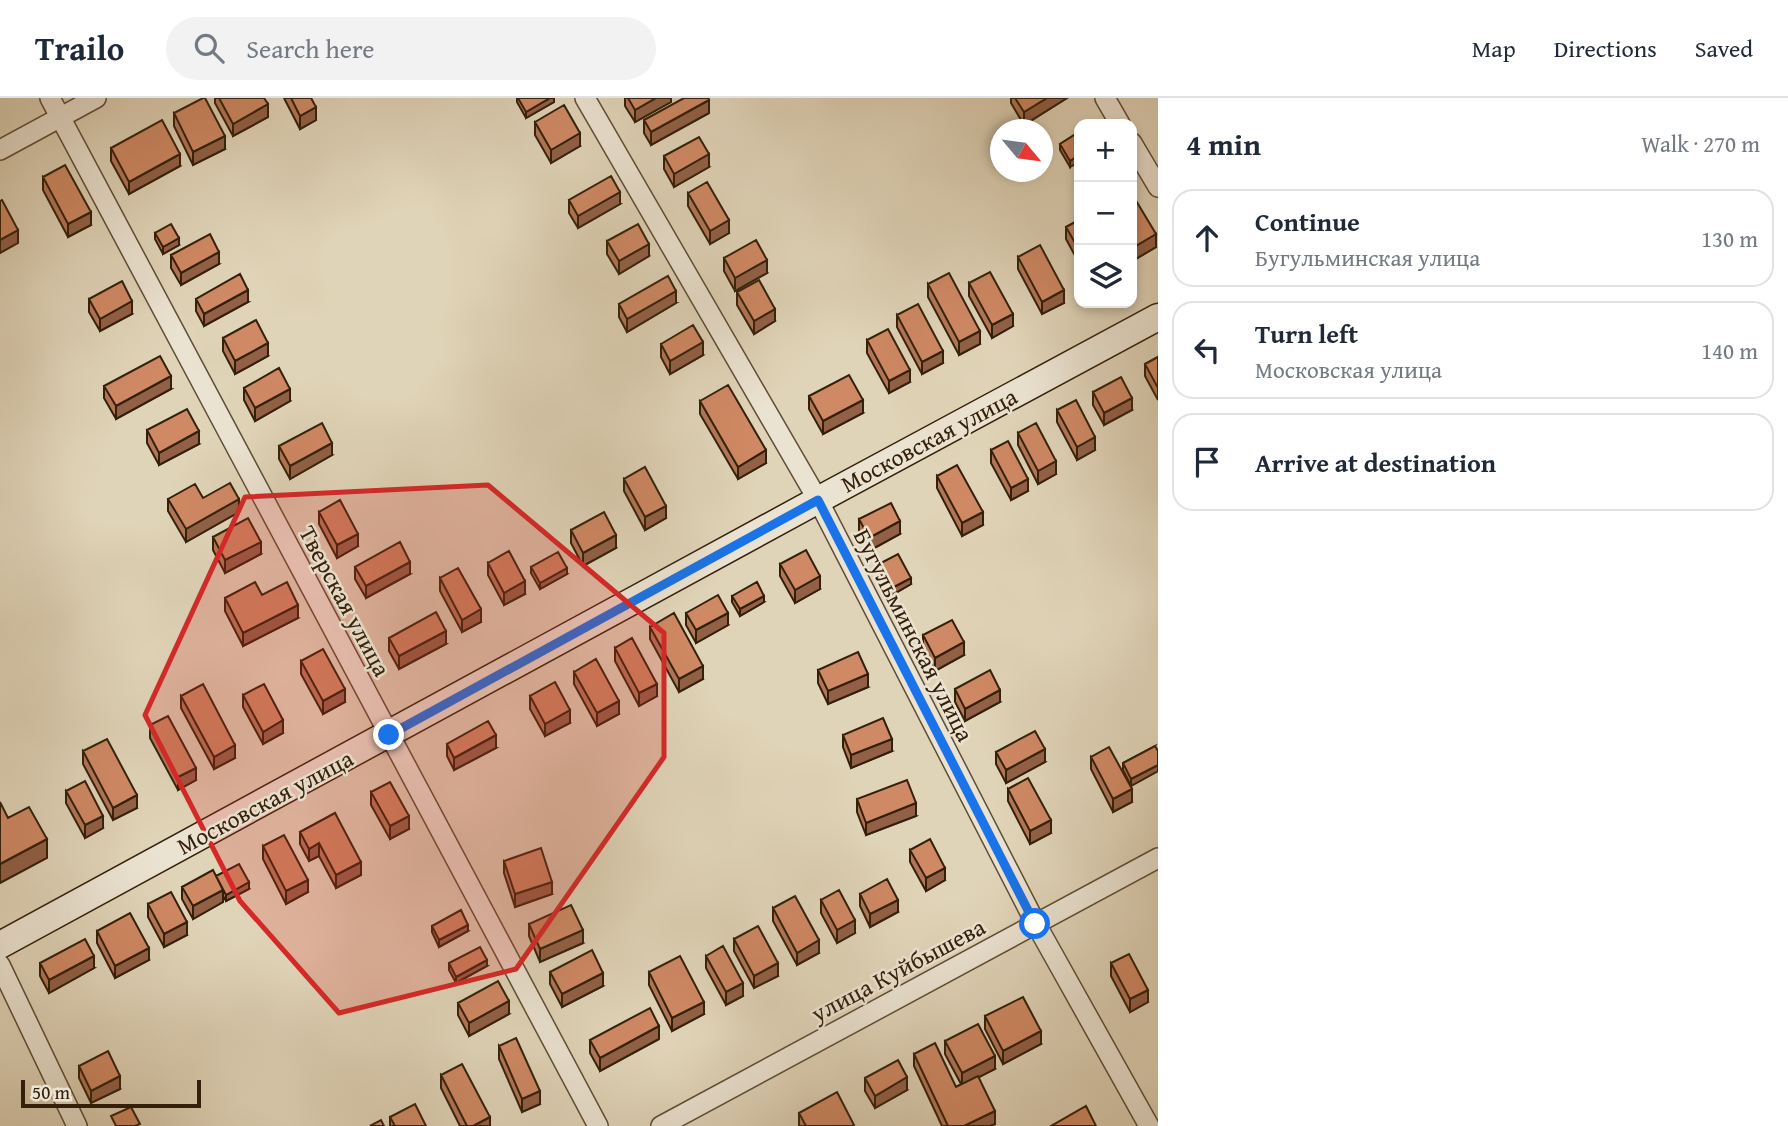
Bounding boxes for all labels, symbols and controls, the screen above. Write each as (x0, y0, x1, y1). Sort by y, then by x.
search box (166, 17, 656, 80)
text: Trailo (35, 24, 124, 72)
icon: search (190, 29, 228, 67)
text: Search here (246, 29, 375, 68)
text: Map (1472, 31, 1516, 66)
text: Directions (1554, 31, 1657, 66)
text: Saved (1695, 31, 1753, 66)
north arrow (990, 119, 1053, 182)
map controls (1074, 119, 1137, 308)
button: + (1074, 119, 1137, 182)
text: 4 min (1186, 122, 1261, 166)
text: Walk · 270 m (1641, 127, 1760, 160)
button: − (1074, 182, 1137, 245)
text: Continue (1255, 202, 1360, 241)
icon: ahead (1188, 219, 1226, 257)
text: 130 m (1701, 222, 1758, 255)
text: Бугульминская улица (1255, 241, 1480, 274)
button: layers (1074, 245, 1137, 308)
text: Turn left (1255, 314, 1358, 353)
icon: left (1188, 331, 1226, 369)
text: 140 m (1701, 334, 1758, 367)
text: Московская улица (1255, 353, 1442, 386)
street label: Московская улица (835, 378, 1024, 501)
icon: arrive (1188, 443, 1226, 481)
text: Arrive at destination (1255, 443, 1496, 482)
street label: Тверская улица (291, 519, 400, 683)
street label: Бугульминская улица (845, 522, 983, 748)
route end (373, 719, 404, 750)
street label: Московская улица (171, 740, 360, 863)
route start (1019, 908, 1050, 939)
street label: улица Куйбышева (804, 909, 992, 1031)
scale bar (21, 1077, 201, 1109)
text: 50 m (32, 1078, 70, 1106)

